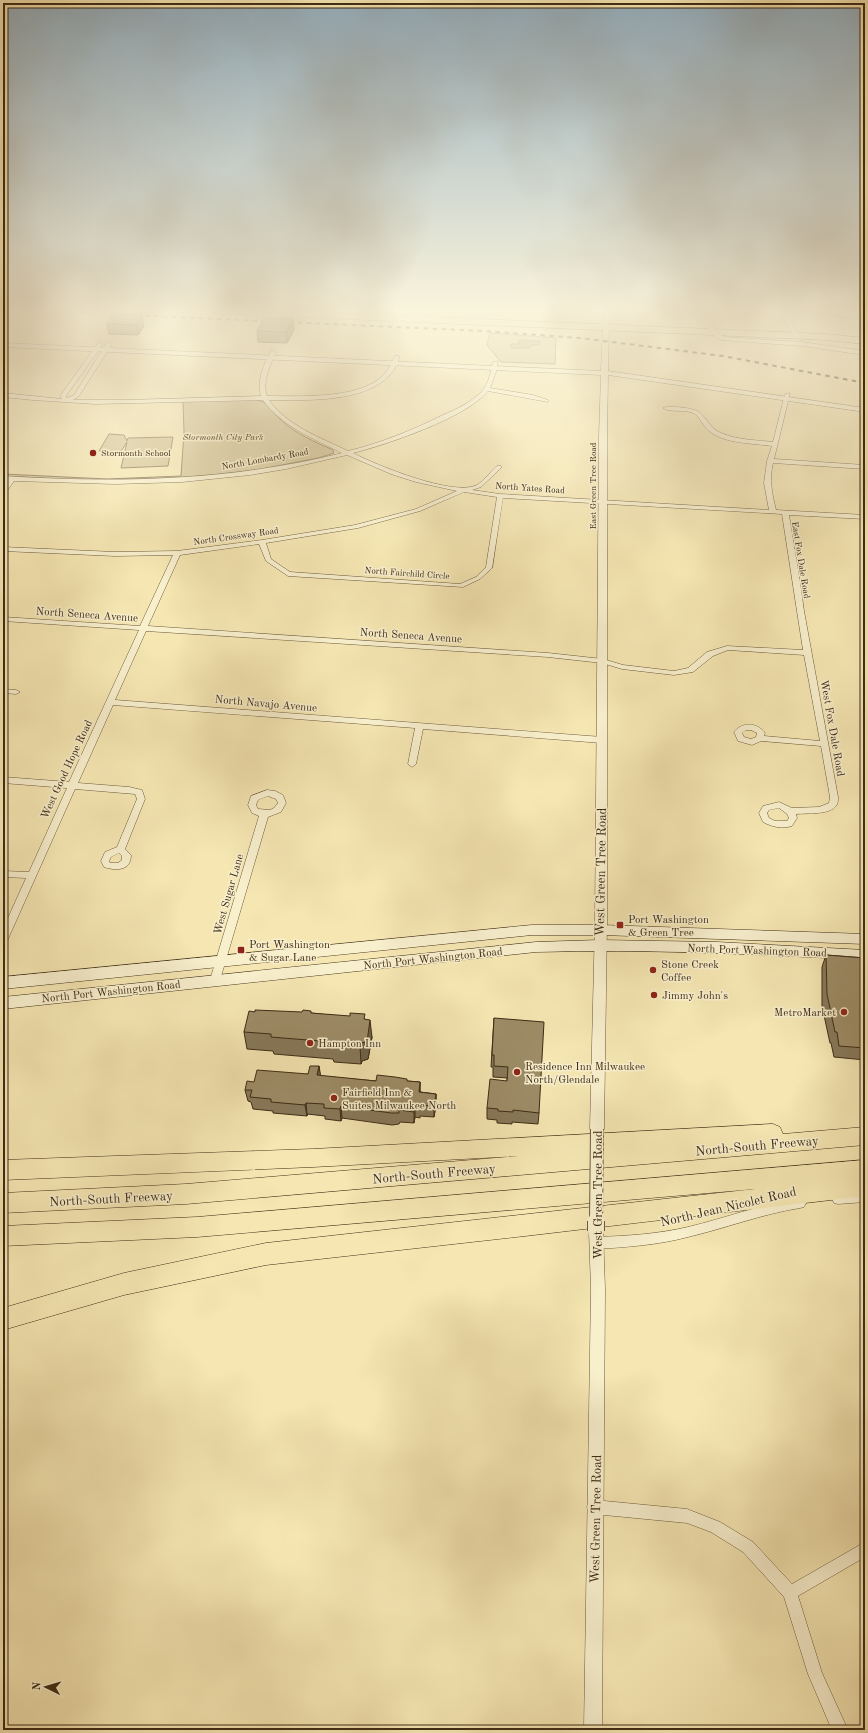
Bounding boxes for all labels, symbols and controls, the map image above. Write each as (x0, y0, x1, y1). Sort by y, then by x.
park label: Stormonth City Park (183, 433, 264, 442)
street label: East Green Tree Road (589, 442, 598, 530)
street label: North Lombardy Road (221, 447, 310, 472)
marker: Stormonth School (88, 448, 98, 458)
place label: Stormonth School (101, 449, 171, 458)
street label: North Yates Road (495, 482, 565, 495)
street label: East Fox Dale Road (790, 521, 811, 599)
street label: North Crossway Road (193, 526, 280, 547)
street label: North Fairchild Circle (364, 566, 450, 581)
street label: North Seneca Avenue (35, 606, 138, 625)
street label: North Seneca Avenue (359, 627, 462, 646)
street label: West Fox Dale Road (818, 679, 845, 778)
street label: North Navajo Avenue (214, 695, 318, 714)
street label: West Good Hope Road (40, 718, 95, 821)
street label: West Green Tree Road (594, 807, 609, 937)
street label: West Sugar Lane (213, 853, 246, 936)
place label: Port Washington & Green Tree (628, 915, 709, 939)
marker: Port Washington & Green Tree (615, 920, 625, 930)
place label: Port Washington & Sugar Lane (249, 940, 330, 964)
street label: North Port Washington Road (687, 944, 827, 959)
marker: Port Washington & Sugar Lane (236, 945, 246, 955)
street label: North Port Washington Road (363, 947, 504, 972)
place label: Stone Creek Coffee (661, 960, 719, 984)
marker: Stone Creek Coffee (648, 965, 658, 975)
street label: North Port Washington Road (41, 980, 182, 1005)
marker: Jimmy John's (649, 990, 659, 1000)
place label: Jimmy John's (662, 991, 728, 1002)
marker: MetroMarket (839, 1007, 849, 1017)
place label: MetroMarket (774, 1008, 836, 1019)
marker: Hampton Inn (305, 1038, 315, 1048)
place label: Hampton Inn (318, 1039, 381, 1050)
place label: Residence Inn Milwaukee North/Glendale (525, 1062, 645, 1086)
marker: Residence Inn Milwaukee North/Glendale (512, 1067, 522, 1077)
place label: Fairfield Inn & Suites Milwaukee North (342, 1088, 456, 1112)
marker: Fairfield Inn & Suites Milwaukee North (329, 1093, 339, 1103)
street label: West Green Tree Road (592, 1130, 605, 1259)
street label: North-South Freeway (695, 1135, 819, 1158)
street label: North-South Freeway (372, 1163, 496, 1186)
street label: North Jean Nicolet Road (659, 1185, 798, 1229)
street label: North-South Freeway (49, 1190, 173, 1209)
street label: West Green Tree Road (589, 1454, 604, 1584)
north arrow (26, 1667, 66, 1707)
text: N (32, 1681, 43, 1691)

